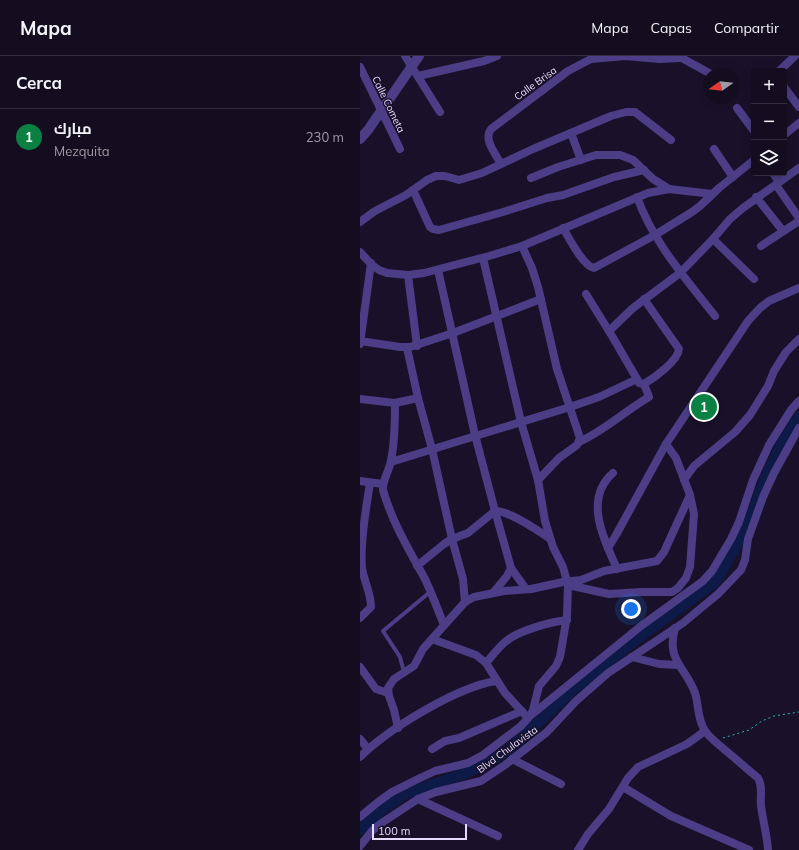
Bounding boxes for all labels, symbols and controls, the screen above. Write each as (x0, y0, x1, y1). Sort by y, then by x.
text: Mapa (20, 16, 72, 40)
text: Mapa (591, 19, 629, 37)
text: Capas (651, 19, 692, 37)
text: Compartir (714, 19, 779, 37)
street label: Calle Brisa (512, 64, 559, 103)
north arrow (703, 68, 739, 104)
map controls (751, 68, 787, 176)
button: + (751, 68, 787, 104)
text: Cerca (16, 72, 62, 93)
street label: Calle Cometa (369, 74, 408, 135)
button: − (751, 104, 787, 140)
text: مبارك (54, 119, 92, 138)
text: 1 (25, 129, 33, 145)
text: 230 m (306, 129, 344, 145)
button: layers (751, 140, 787, 176)
text: Mezquita (54, 143, 110, 159)
pin: 1 (691, 392, 717, 422)
your location (621, 599, 641, 619)
street label: Blvd Chulavista (474, 723, 540, 776)
scale bar (372, 822, 467, 841)
text: 100 m (378, 824, 410, 838)

